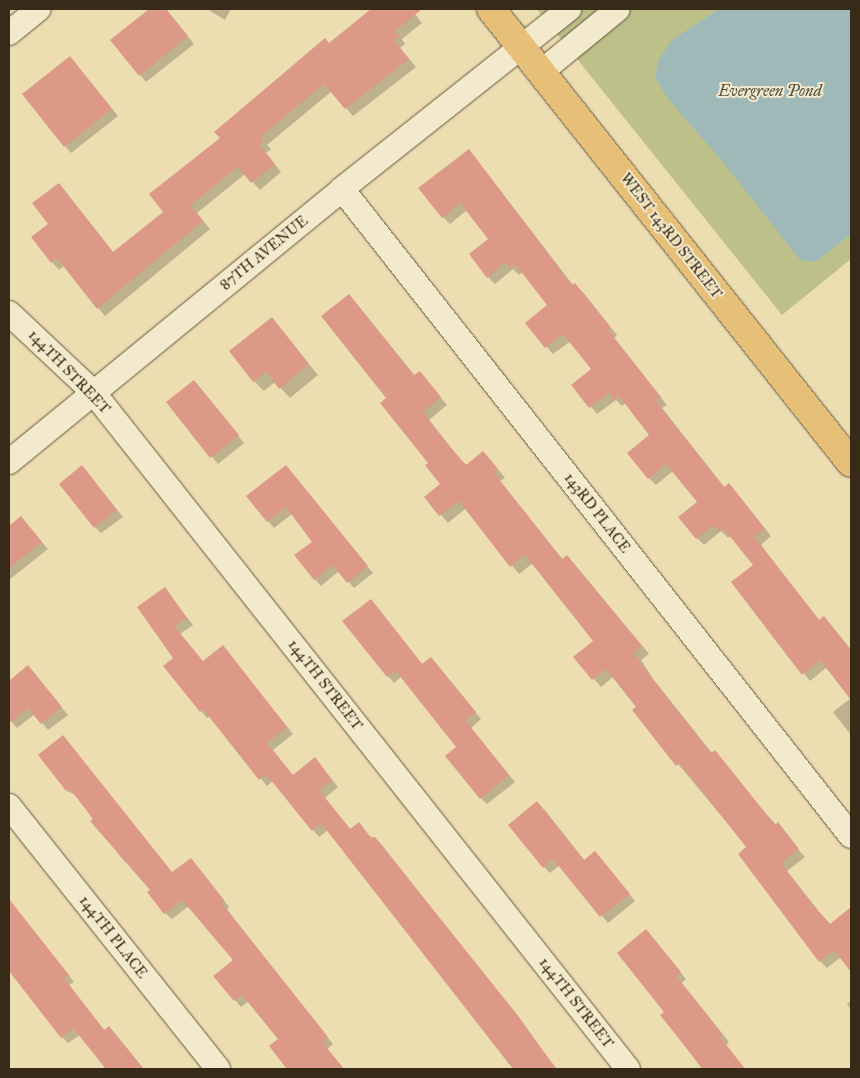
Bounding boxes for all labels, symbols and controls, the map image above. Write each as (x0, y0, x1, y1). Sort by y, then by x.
water label: Evergreen Pond (718, 81, 822, 101)
street label: WEST 143RD STREET (616, 170, 726, 302)
street label: 87TH AVENUE (216, 212, 312, 294)
street label: 144TH STREET (24, 326, 114, 418)
street label: 143RD PLACE (560, 469, 634, 557)
street label: 144TH STREET (284, 636, 366, 734)
street label: 144TH PLACE (75, 892, 151, 982)
street label: 144TH STREET (535, 954, 617, 1052)

